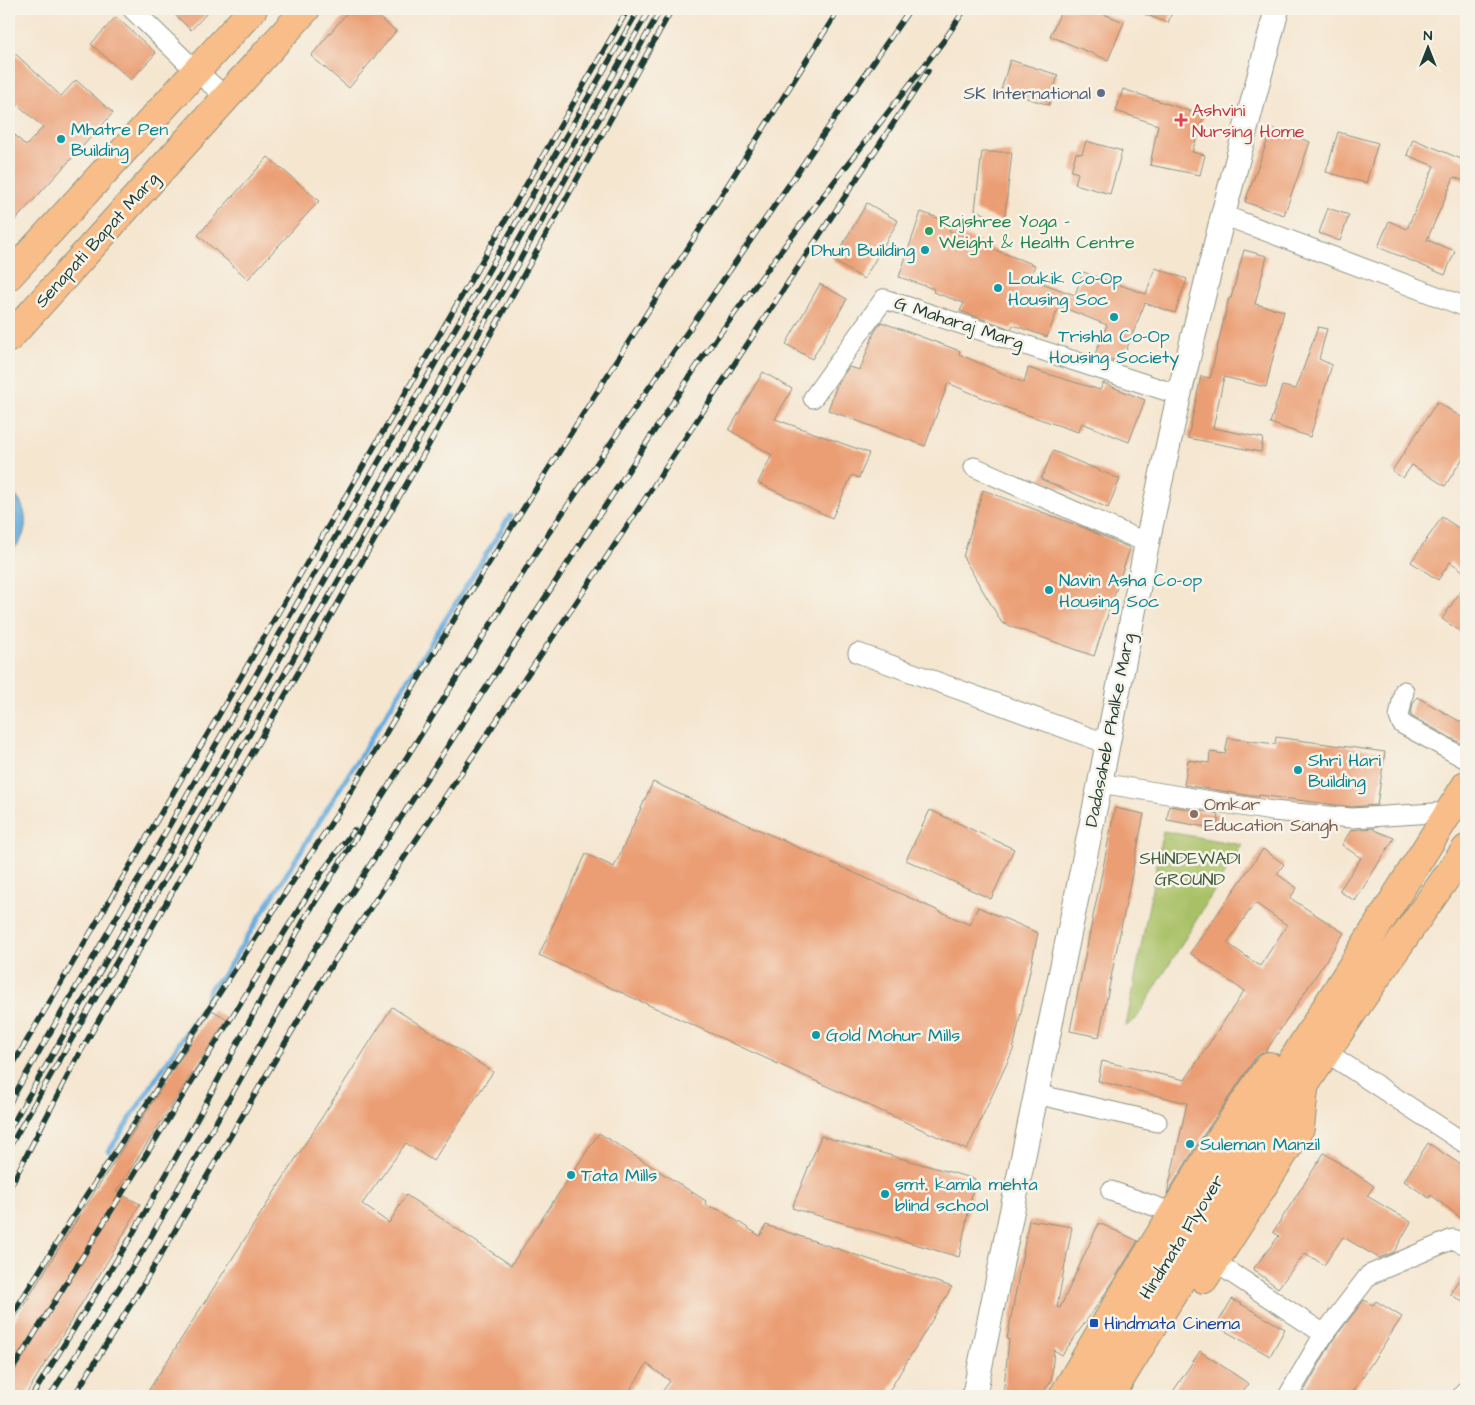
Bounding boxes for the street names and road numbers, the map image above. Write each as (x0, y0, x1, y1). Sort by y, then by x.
street label: Senapati Bapat Marg (29, 167, 165, 314)
street label: G Maharaj Marg (891, 290, 1027, 357)
street label: Dadasaheb Phalke Marg (1079, 631, 1142, 829)
street label: Hindmata Flyover (1134, 1170, 1231, 1305)

